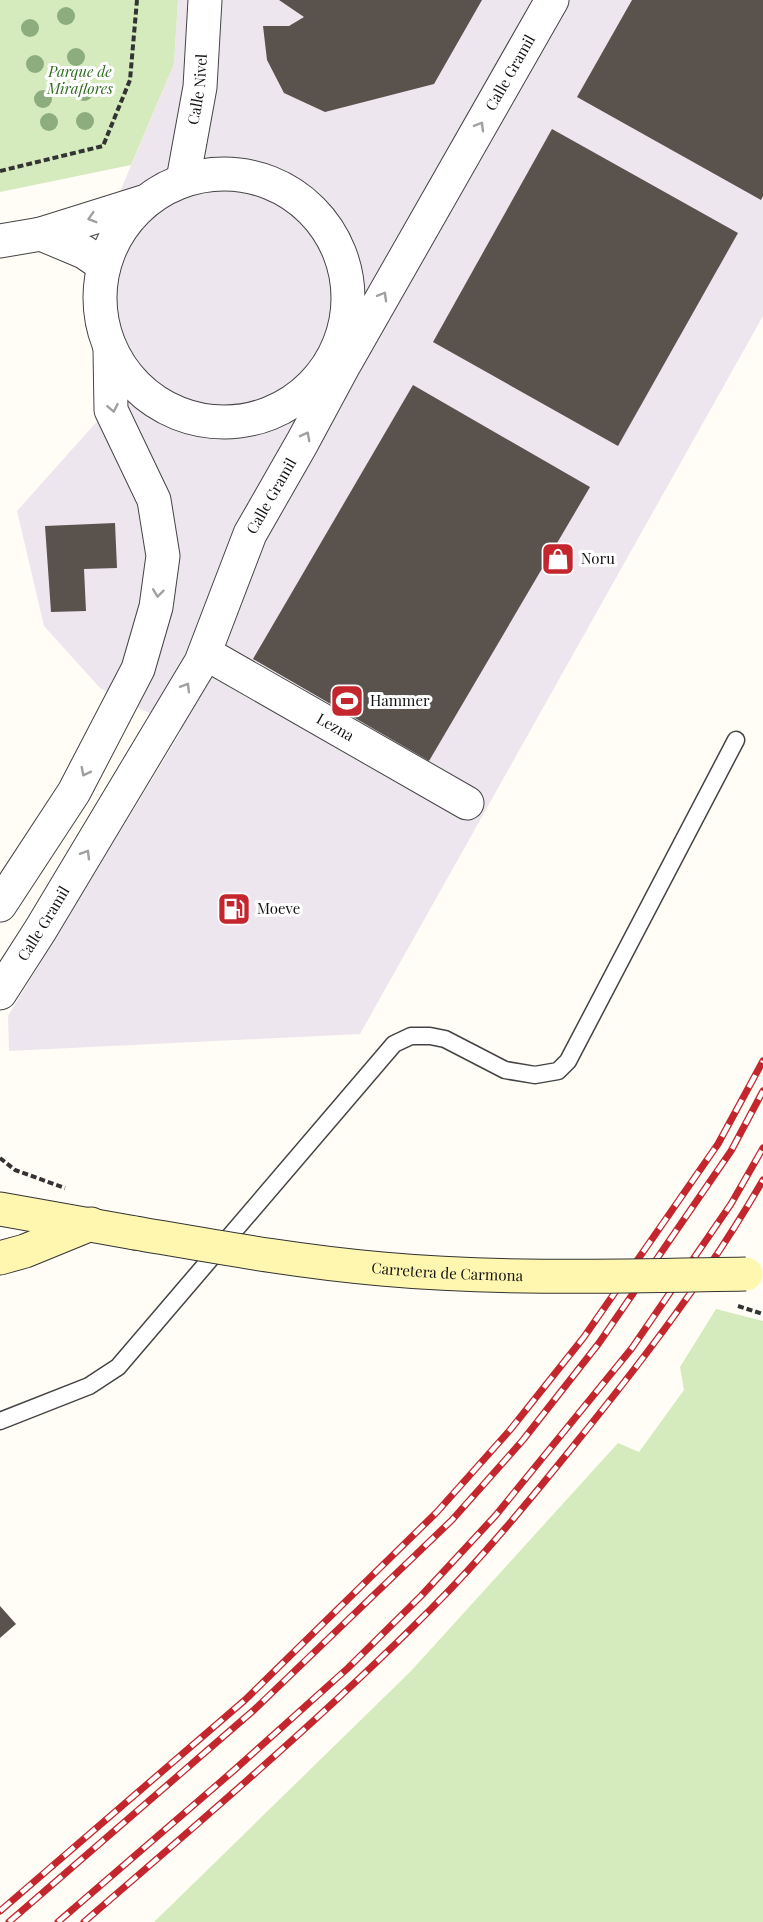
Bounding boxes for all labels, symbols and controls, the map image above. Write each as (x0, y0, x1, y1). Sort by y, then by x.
street label: Calle Gramil (480, 31, 539, 114)
street label: Calle Nivel (182, 53, 211, 126)
park label: Parque de Miraflores (46, 61, 113, 98)
one-way arrow (473, 122, 484, 132)
one-way arrow (87, 211, 98, 223)
one-way arrow (376, 292, 387, 302)
one-way arrow (106, 403, 119, 413)
one-way arrow (299, 432, 310, 442)
street label: Calle Gramil (241, 454, 300, 537)
shop icon: Noru (540, 541, 576, 577)
place label: Noru (581, 548, 615, 568)
one-way arrow (152, 588, 165, 597)
one-way arrow (179, 683, 190, 693)
sports icon: Hammer (329, 683, 365, 719)
place label: Hammer (370, 690, 430, 710)
street label: Lezna (313, 708, 358, 746)
one-way arrow (81, 766, 92, 776)
one-way arrow (79, 850, 90, 860)
street label: Calle Gramil (12, 882, 73, 964)
fuel station icon: Moeve (216, 891, 252, 927)
place label: Moeve (257, 898, 300, 918)
street label: Carretera de Carmona (371, 1257, 524, 1285)

